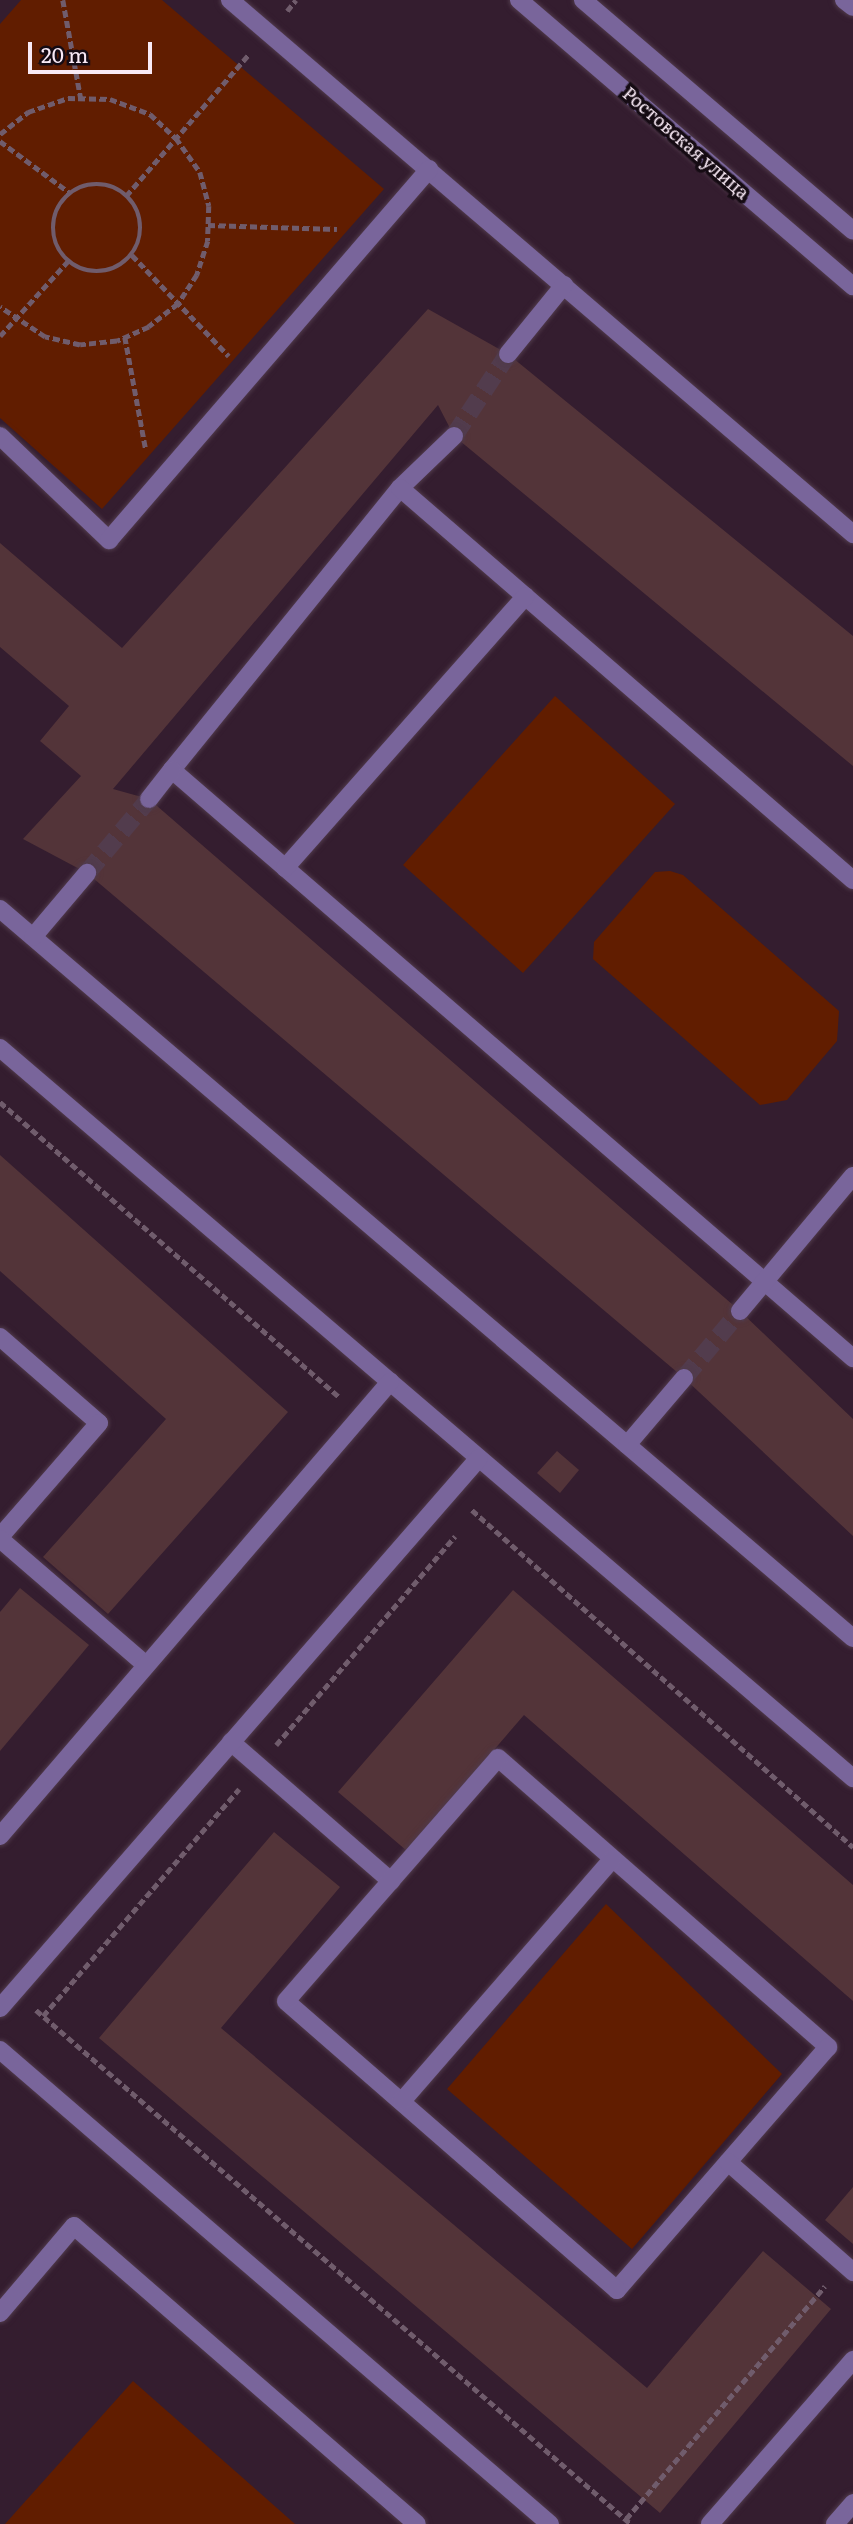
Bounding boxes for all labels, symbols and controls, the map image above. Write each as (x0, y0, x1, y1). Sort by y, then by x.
scale bar (32, 28, 156, 72)
text: 20 m (41, 38, 88, 69)
street label: Ростовская улица (618, 82, 754, 204)

